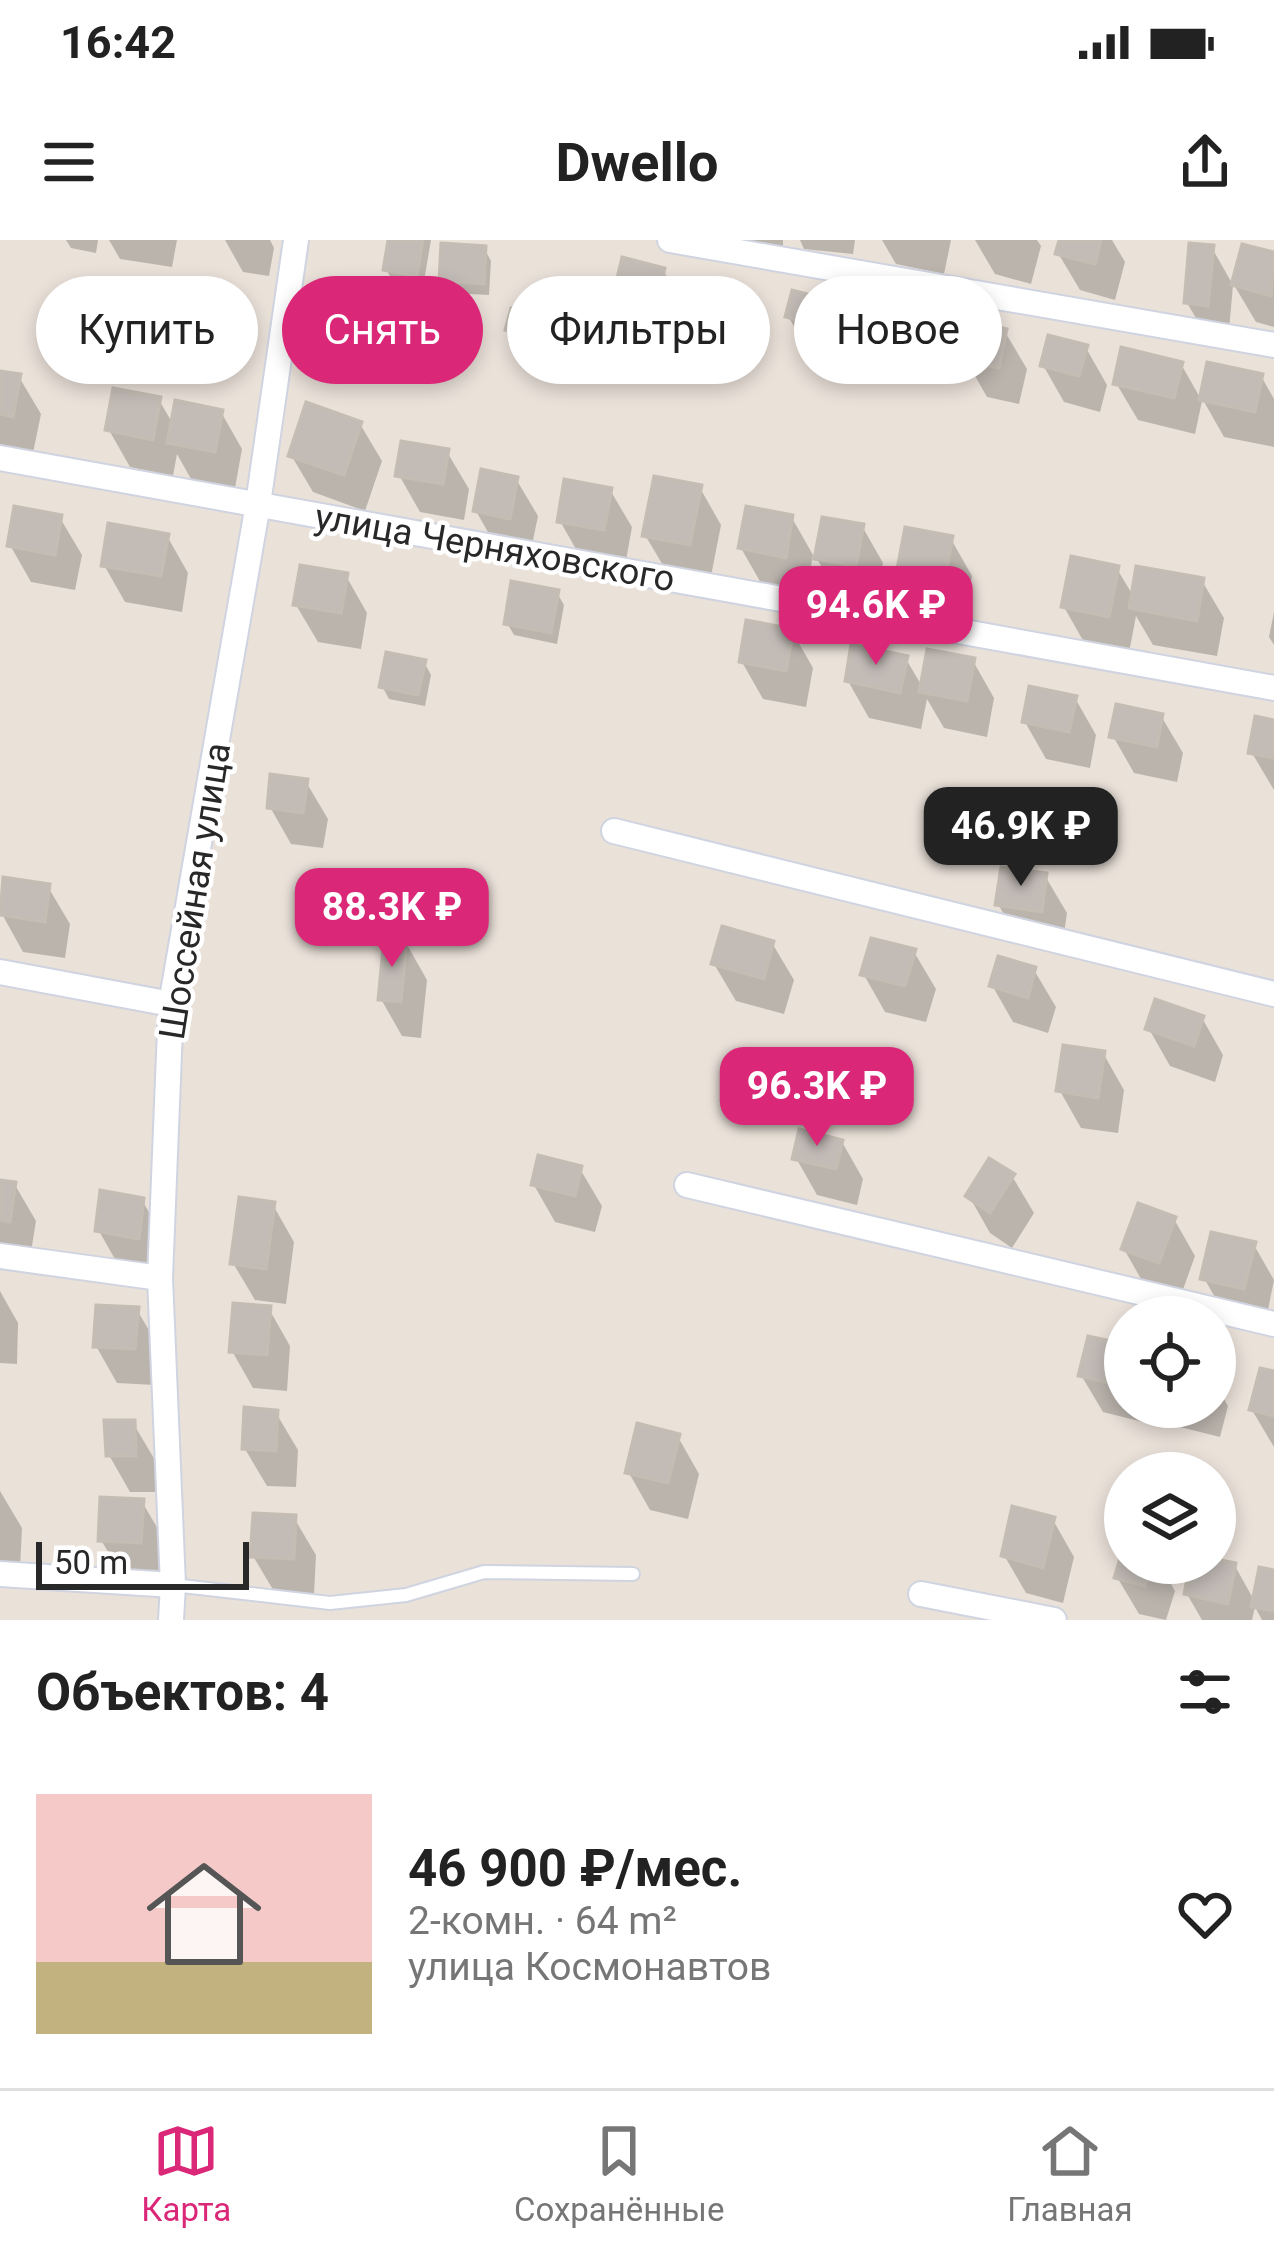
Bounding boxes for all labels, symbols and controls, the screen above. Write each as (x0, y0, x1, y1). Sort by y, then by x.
text: 16:42 (60, 16, 176, 69)
icon: menu (36, 129, 102, 195)
icon: share (1172, 129, 1238, 195)
text: Dwello (556, 131, 718, 194)
chip: Купить (36, 276, 258, 384)
chip: Снять (282, 276, 483, 384)
chip: Фильтры (507, 276, 770, 384)
chip: Новое (794, 276, 1002, 384)
street label: улица Черняховского (312, 496, 678, 600)
pin: 94.6K ₽ (765, 566, 987, 668)
text: 94.6K ₽ (806, 582, 946, 628)
street label: Шоссейная улица (151, 740, 239, 1043)
pin: 46.9K ₽ (910, 787, 1132, 889)
text: 46.9K ₽ (951, 803, 1091, 849)
pin: 88.3K ₽ (281, 868, 503, 970)
text: 88.3K ₽ (322, 884, 462, 930)
pin: 96.3K ₽ (706, 1047, 928, 1149)
text: 96.3K ₽ (747, 1063, 887, 1109)
map controls (1104, 1296, 1236, 1584)
button: locate (1104, 1296, 1236, 1428)
button: layers (1104, 1452, 1236, 1584)
scale bar (36, 1536, 249, 1589)
text: 50 m (54, 1543, 128, 1582)
icon: filters (1172, 1659, 1238, 1725)
text: Объектов: 4 (36, 1663, 329, 1722)
text: 46 900 ₽/мес. (408, 1839, 742, 1898)
icon: home (132, 1842, 276, 1986)
icon: heart (1172, 1881, 1238, 1947)
text: 2-комн. · 64 m² (408, 1898, 677, 1944)
text: улица Космонавтов (408, 1944, 771, 1990)
tab: Карта (141, 2118, 231, 2229)
tab: Сохранённые (514, 2118, 725, 2229)
tab: Главная (1007, 2118, 1133, 2229)

